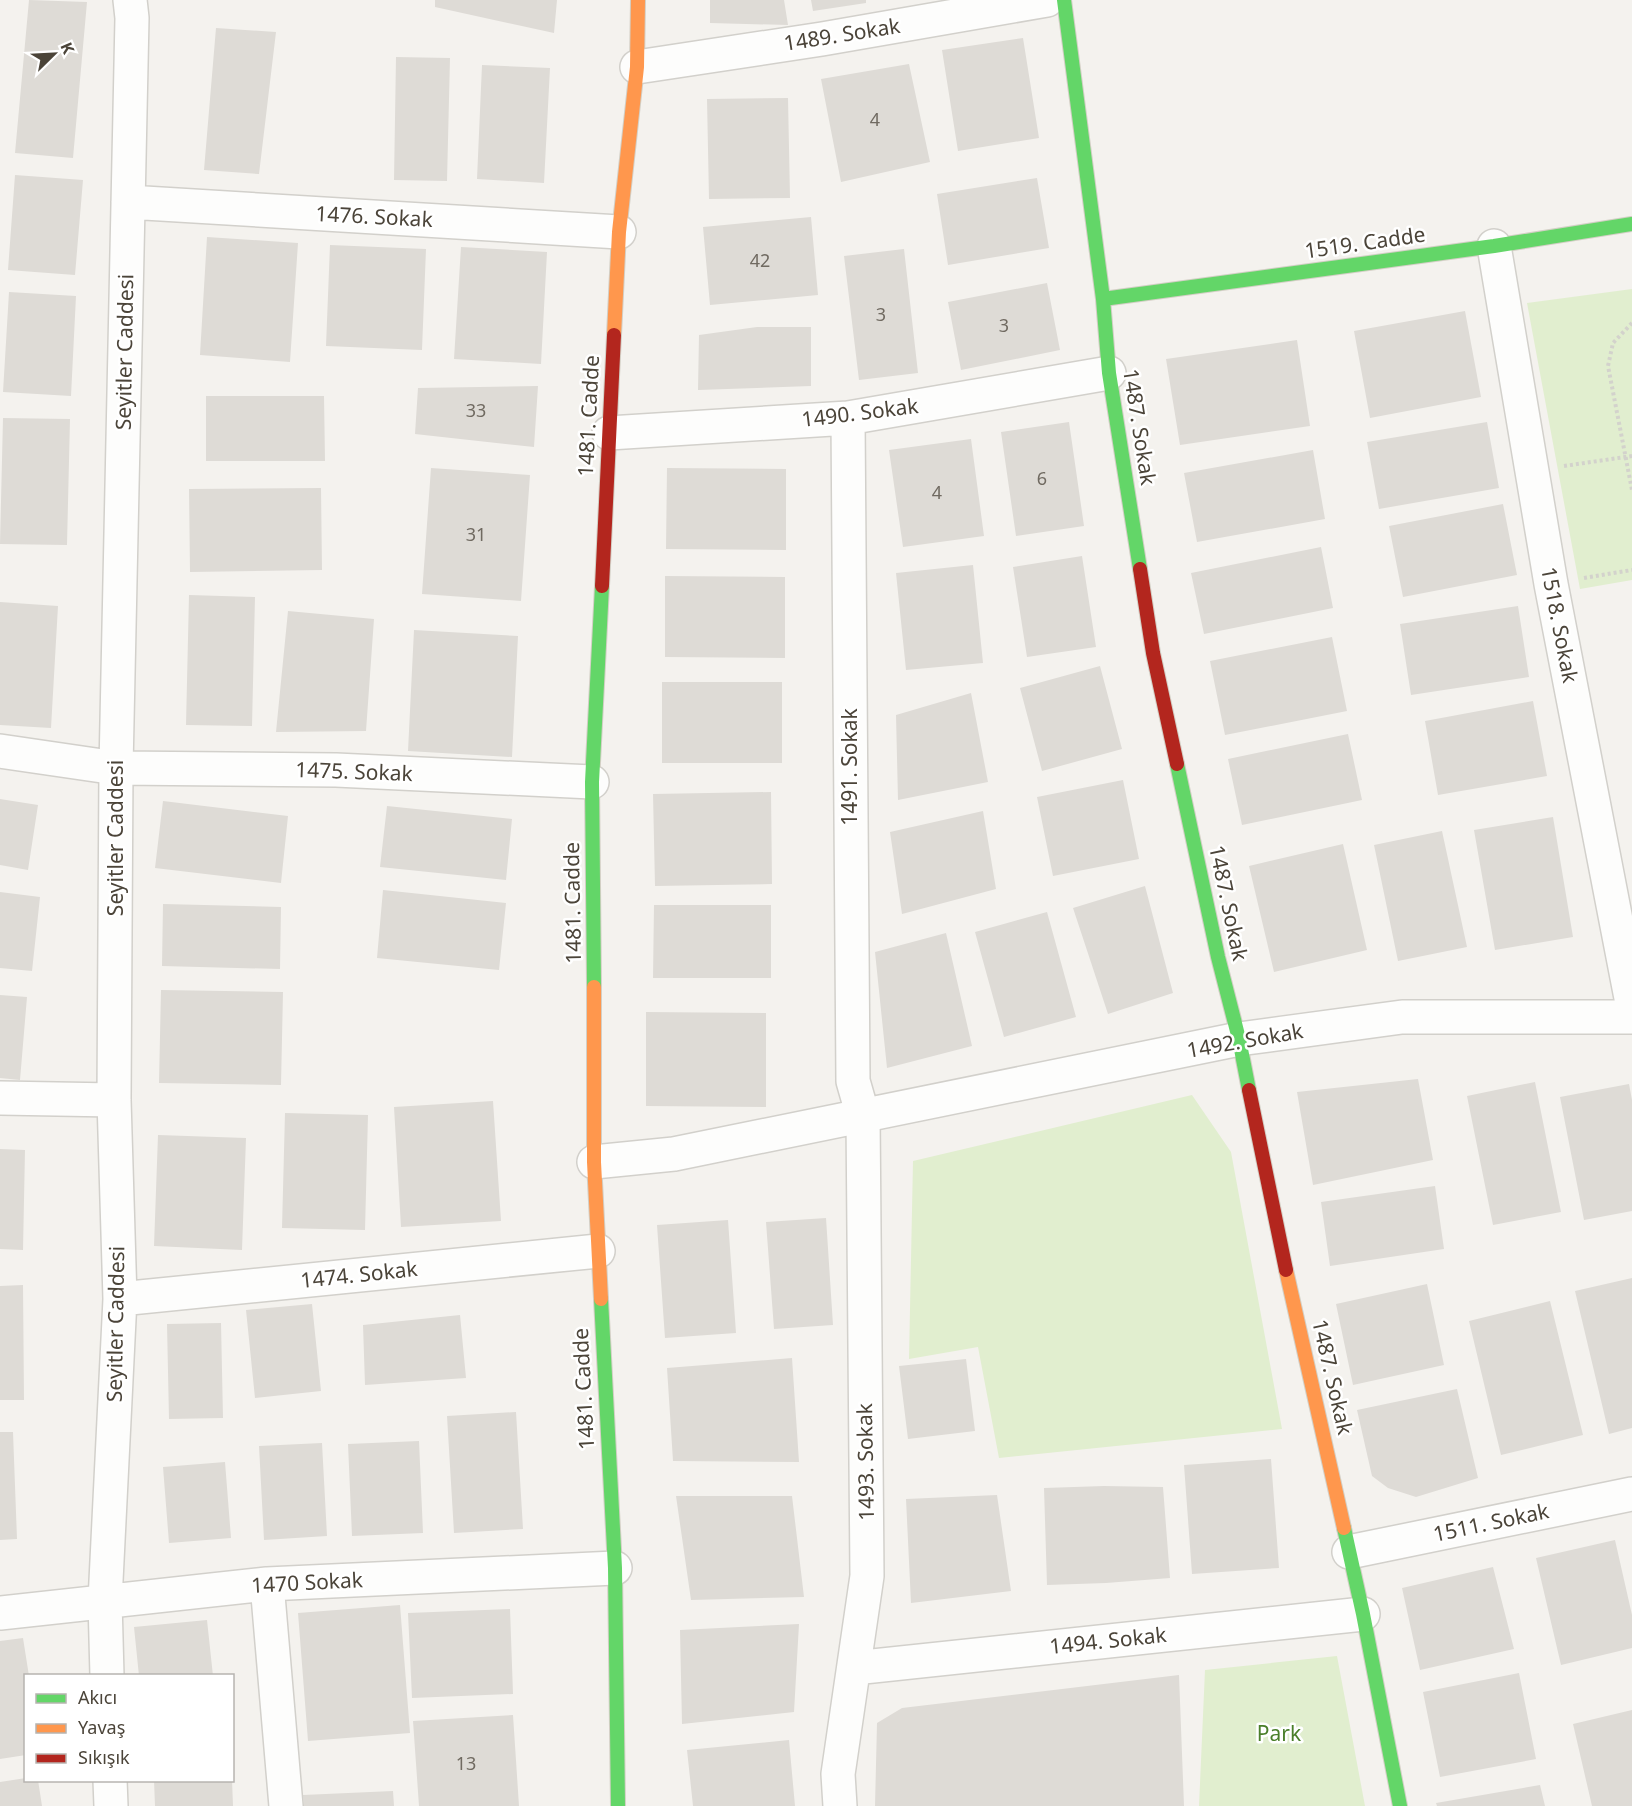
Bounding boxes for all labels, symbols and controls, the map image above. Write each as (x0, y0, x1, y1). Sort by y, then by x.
street label: 1489. Sokak (782, 11, 903, 57)
north arrow (24, 24, 84, 84)
text: K (55, 39, 80, 58)
house number: 4 (870, 107, 880, 131)
street label: 1476. Sokak (315, 199, 434, 233)
street label: 1519. Cadde (1303, 220, 1427, 264)
house number: 42 (750, 248, 770, 272)
street label: Seyitler Caddesi (109, 274, 139, 430)
house number: 3 (876, 302, 886, 326)
house number: 3 (999, 313, 1009, 337)
street label: 1481. Cadde (571, 354, 605, 478)
street label: 1487. Sokak (1117, 367, 1163, 488)
street label: 1490. Sokak (800, 391, 921, 433)
house number: 33 (466, 398, 486, 422)
house number: 6 (1037, 466, 1047, 490)
house number: 4 (932, 480, 942, 504)
house number: 31 (466, 522, 486, 546)
street label: 1518. Sokak (1535, 564, 1585, 686)
street label: 1491. Sokak (835, 707, 863, 826)
street label: 1475. Sokak (295, 755, 414, 787)
street label: Seyitler Caddesi (101, 760, 129, 916)
street label: 1481. Cadde (557, 842, 587, 964)
street label: 1487. Sokak (1203, 842, 1255, 964)
street label: 1492. Sokak (1184, 1016, 1306, 1064)
street label: Seyitler Caddesi (100, 1246, 130, 1402)
street label: 1474. Sokak (299, 1254, 420, 1294)
street label: 1487. Sokak (1306, 1316, 1360, 1438)
street label: 1481. Cadde (566, 1327, 600, 1451)
street label: 1493. Sokak (850, 1402, 880, 1521)
street label: 1511. Sokak (1430, 1496, 1552, 1548)
street label: 1470 Sokak (250, 1565, 364, 1599)
street label: 1494. Sokak (1048, 1620, 1169, 1660)
legend (24, 1674, 234, 1782)
text: Akıcı (78, 1685, 117, 1709)
text: Yavaş (78, 1715, 125, 1739)
park label: Park (1257, 1719, 1302, 1747)
text: Sıkışık (78, 1745, 130, 1769)
house number: 13 (456, 1751, 476, 1775)

